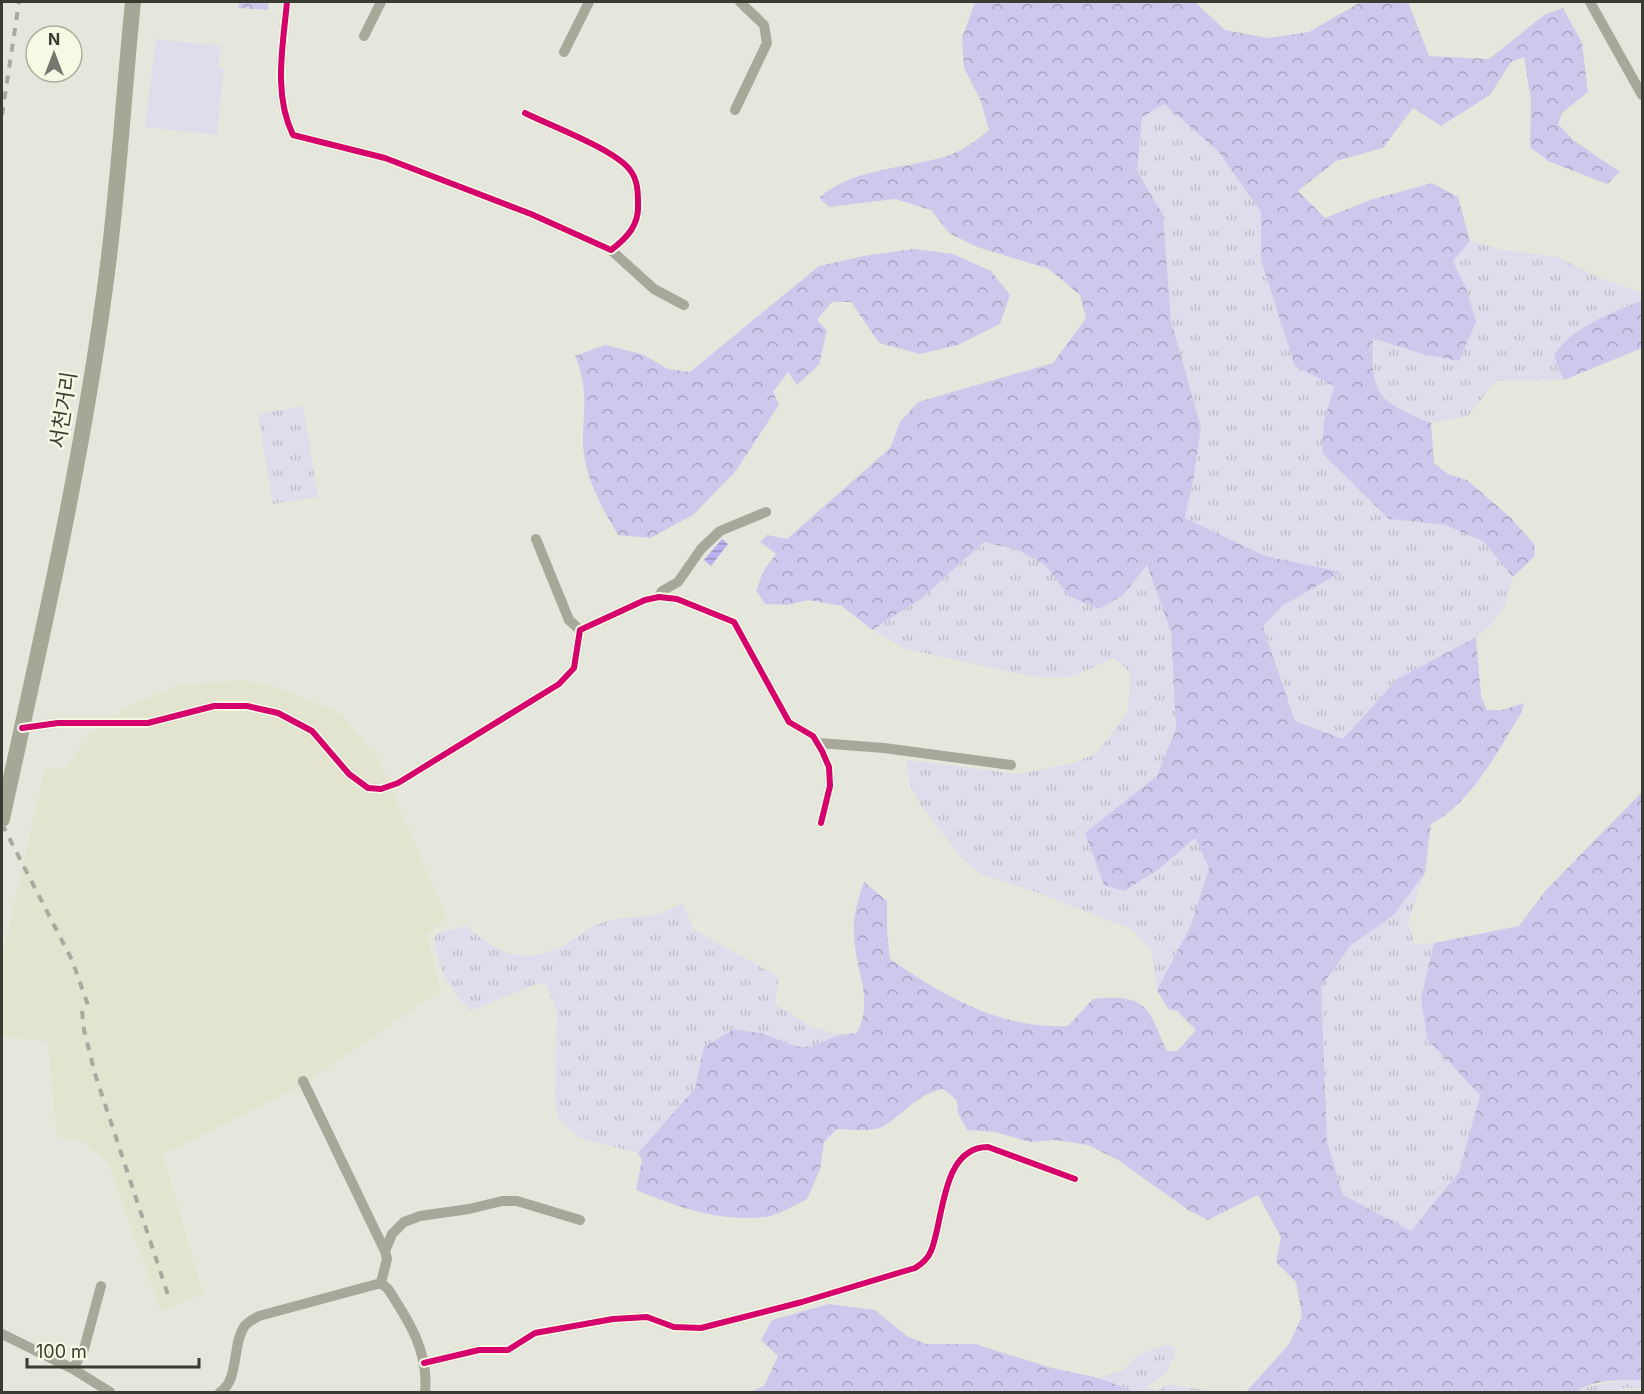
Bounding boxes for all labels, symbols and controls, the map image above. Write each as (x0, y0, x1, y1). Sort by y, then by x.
north arrow (24, 24, 84, 84)
text: N (48, 29, 60, 49)
street label: 서천거리 (45, 370, 81, 450)
scale bar (27, 1331, 200, 1369)
text: 100 m (36, 1341, 87, 1362)

